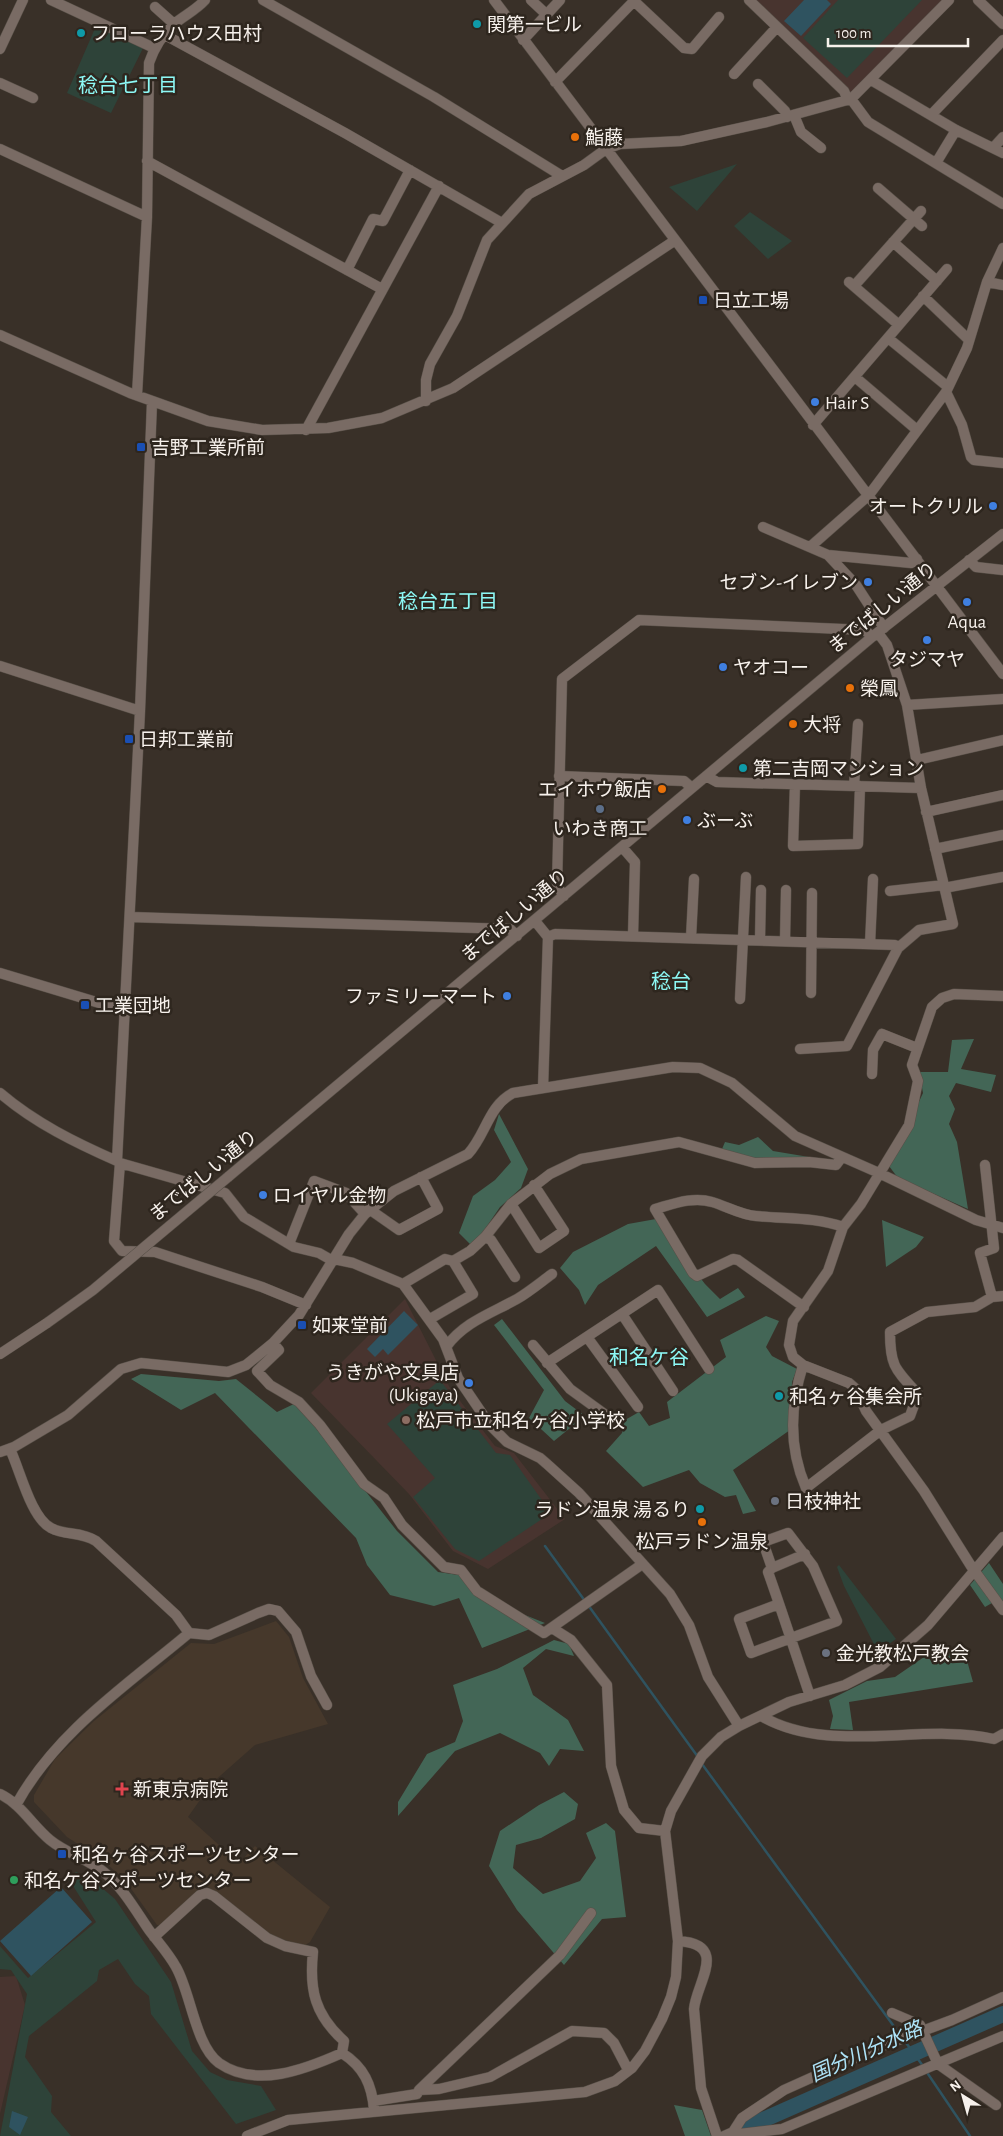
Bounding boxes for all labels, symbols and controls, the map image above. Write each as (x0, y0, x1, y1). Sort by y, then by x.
place label: 関第一ビル (487, 15, 582, 35)
scale bar (828, 15, 968, 47)
marker: 関第一ビル (471, 18, 483, 30)
place label: フローラハウス田村 (91, 24, 262, 44)
text: 100 m (836, 26, 871, 41)
marker: フローラハウス田村 (75, 27, 87, 39)
district label: 稔台七丁目 (78, 75, 178, 96)
place label: 鮨藤 (585, 127, 623, 148)
marker: 鮨藤 (569, 131, 581, 143)
place label: 日立工場 (713, 291, 789, 311)
marker: 日立工場 (697, 294, 709, 306)
place label: Hair S (825, 394, 869, 413)
marker: Hair S (809, 396, 821, 408)
place label: 吉野工業所前 (151, 437, 265, 458)
marker: 吉野工業所前 (135, 441, 147, 453)
place label: オートクリル (869, 497, 983, 517)
marker: オートクリル (987, 500, 999, 512)
street label: までばしい通り (825, 558, 941, 657)
place label: セブン-イレブン (719, 572, 858, 593)
marker: セブン-イレブン (862, 576, 874, 588)
district label: 稔台五丁目 (398, 591, 498, 612)
marker: Aqua (961, 596, 973, 608)
place label: Aqua (948, 613, 987, 632)
marker: タジマヤ (921, 634, 933, 646)
place label: タジマヤ (889, 650, 965, 670)
place label: ヤオコー (733, 658, 809, 678)
marker: ヤオコー (717, 661, 729, 673)
place label: 榮鳳 (860, 679, 898, 699)
marker: 榮鳳 (844, 682, 856, 694)
place label: 大将 (803, 715, 841, 735)
marker: 大将 (787, 718, 799, 730)
place label: 日邦工業前 (139, 729, 234, 750)
marker: 日邦工業前 (123, 733, 135, 745)
place label: 第二吉岡マンション (753, 759, 924, 779)
marker: 第二吉岡マンション (737, 762, 749, 774)
place label: エイホウ飯店 (538, 779, 652, 800)
marker: エイホウ飯店 (656, 783, 668, 795)
marker: いわき商工 (594, 803, 606, 815)
place label: ぶーぶ (697, 812, 753, 831)
marker: ぶーぶ (681, 814, 693, 826)
place label: いわき商工 (552, 819, 648, 839)
street label: までばしい通り (457, 865, 572, 966)
district label: 稔台 (651, 971, 691, 992)
place label: ファミリーマート (345, 988, 497, 1007)
marker: ファミリーマート (501, 990, 513, 1002)
place label: 工業団地 (95, 996, 171, 1016)
marker: 工業団地 (79, 999, 91, 1011)
street label: までばしい通り (146, 1126, 262, 1225)
place label: ロイヤル金物 (273, 1185, 386, 1206)
marker: ロイヤル金物 (257, 1189, 269, 1201)
place label: 如来堂前 (312, 1315, 388, 1336)
marker: 如来堂前 (296, 1319, 308, 1331)
district label: 和名ケ谷 (609, 1346, 689, 1368)
place label: うきがや文具店 (Ukigaya) (326, 1362, 459, 1405)
marker: うきがや文具店 (Ukigaya) (463, 1377, 475, 1389)
place label: 和名ヶ谷集会所 (789, 1386, 922, 1407)
marker: 和名ヶ谷集会所 (773, 1390, 785, 1402)
place label: 松戸市立和名ヶ谷小学校 (416, 1410, 625, 1431)
marker: 松戸市立和名ヶ谷小学校 (400, 1414, 412, 1426)
place label: 日枝神社 (785, 1491, 861, 1512)
marker: 日枝神社 (769, 1495, 781, 1507)
place label: ラドン温泉 湯るり (535, 1500, 690, 1520)
marker: ラドン温泉 湯るり (694, 1503, 706, 1515)
marker: 松戸ラドン温泉 (696, 1516, 708, 1528)
place label: 松戸ラドン温泉 (635, 1531, 769, 1552)
place label: 金光教松戸教会 (836, 1643, 969, 1664)
marker: 金光教松戸教会 (820, 1647, 832, 1659)
place label: 新東京病院 (133, 1779, 228, 1800)
marker: 新東京病院 (115, 1782, 129, 1796)
place label: 和名ヶ谷スポーツセンター (72, 1844, 300, 1865)
marker: 和名ヶ谷スポーツセンター (56, 1848, 68, 1860)
place label: 和名ケ谷スポーツセンター (24, 1870, 252, 1891)
marker: 和名ケ谷スポーツセンター (8, 1874, 20, 1886)
water label: 国分川分水路 (807, 2017, 927, 2085)
north arrow (938, 2071, 988, 2121)
text: N (948, 2078, 964, 2095)

